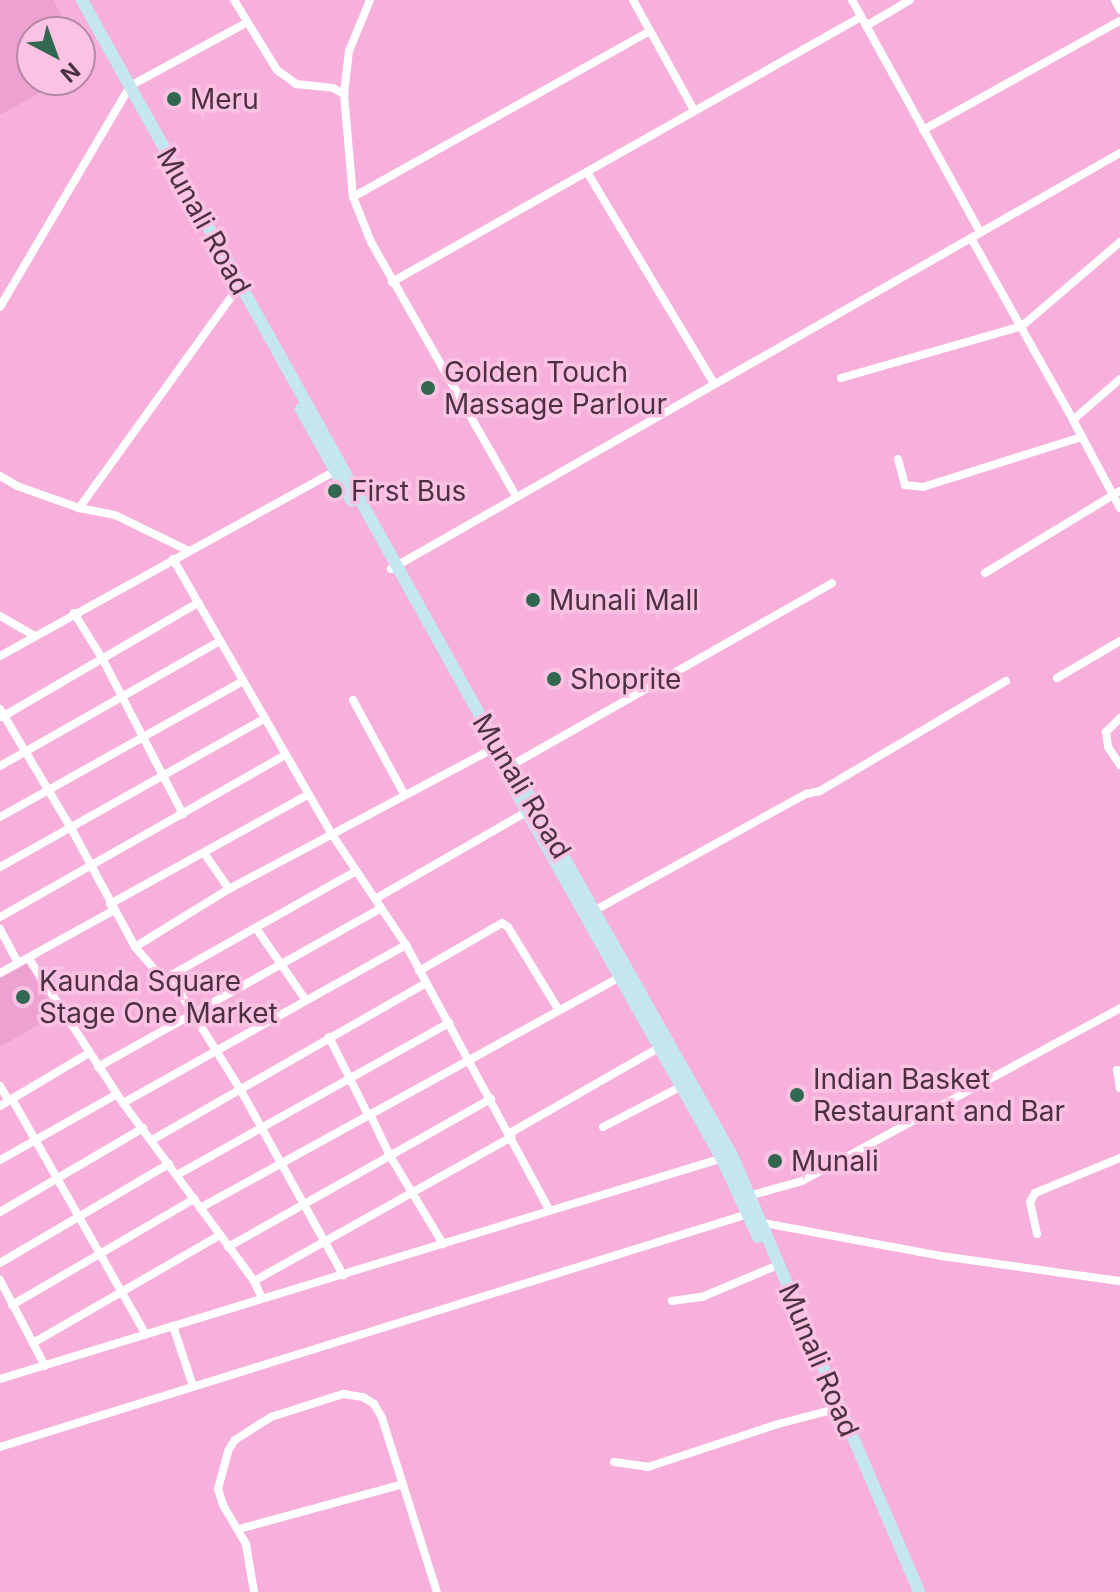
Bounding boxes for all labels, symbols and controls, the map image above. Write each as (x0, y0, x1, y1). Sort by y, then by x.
north arrow (16, 16, 96, 96)
text: N (56, 57, 85, 88)
place label: Meru (190, 82, 259, 116)
marker: Meru (165, 90, 183, 108)
street label: Munali Road (150, 142, 258, 300)
place label: Golden Touch Massage Parlour (444, 355, 667, 421)
marker: Golden Touch Massage Parlour (419, 379, 437, 397)
place label: First Bus (351, 474, 466, 508)
marker: First Bus (326, 482, 344, 500)
place label: Munali Mall (549, 583, 699, 617)
marker: Munali Mall (524, 591, 542, 609)
place label: Shoprite (570, 662, 681, 696)
marker: Shoprite (545, 670, 563, 688)
street label: Munali Road (466, 707, 578, 865)
place label: Kaunda Square Stage One Market (39, 964, 278, 1030)
marker: Kaunda Square Stage One Market (14, 988, 32, 1006)
place label: Indian Basket Restaurant and Bar (813, 1062, 1065, 1128)
marker: Indian Basket Restaurant and Bar (788, 1086, 806, 1104)
place label: Munali (791, 1144, 879, 1178)
marker: Munali (766, 1152, 784, 1170)
street label: Munali Road (772, 1278, 866, 1442)

